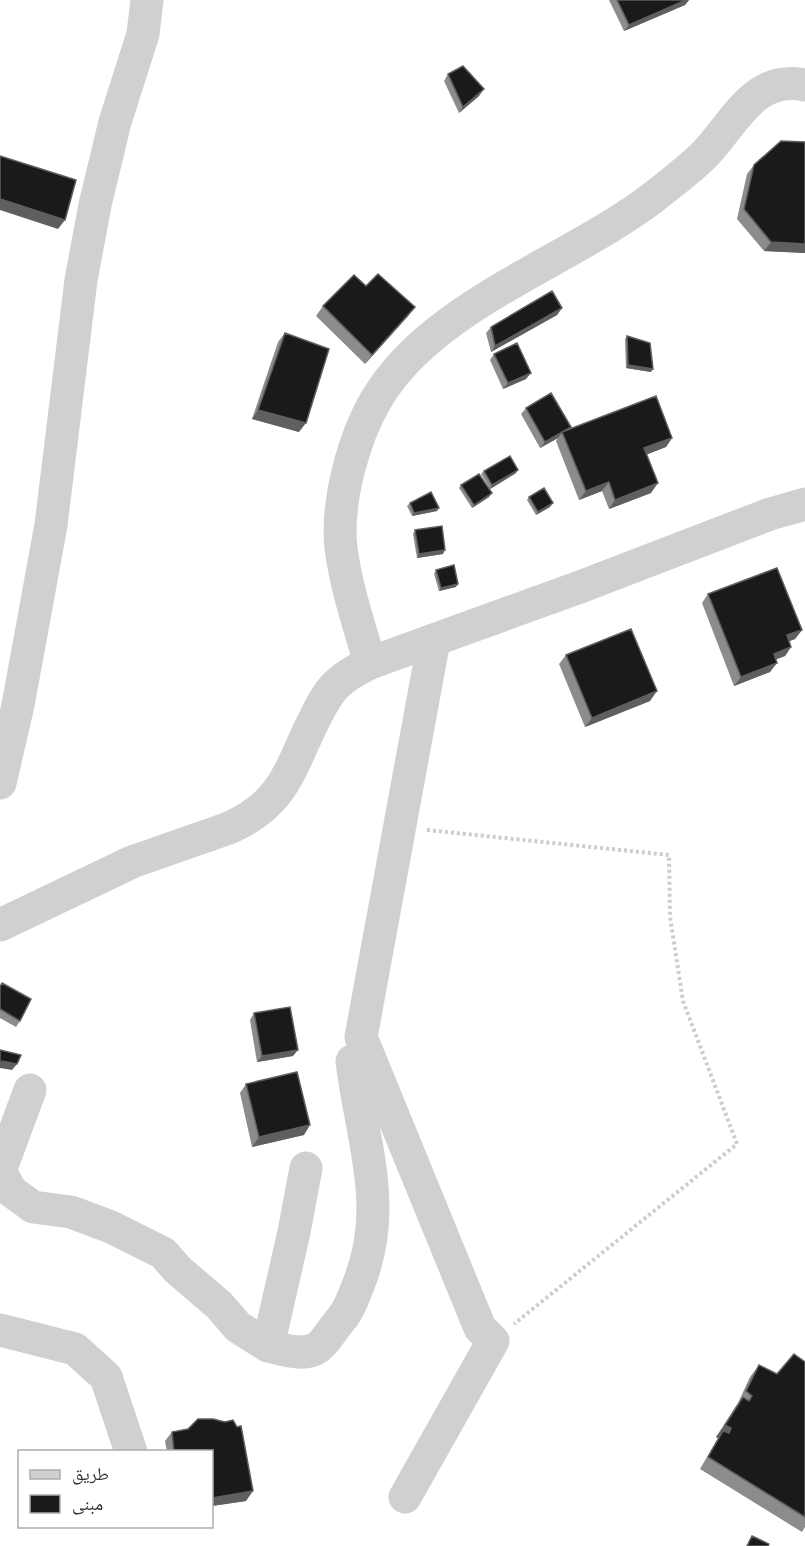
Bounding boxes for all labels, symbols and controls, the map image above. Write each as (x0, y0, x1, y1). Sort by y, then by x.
legend (18, 1450, 213, 1528)
text: طريق (72, 1463, 109, 1485)
text: مبنى (72, 1493, 103, 1515)

